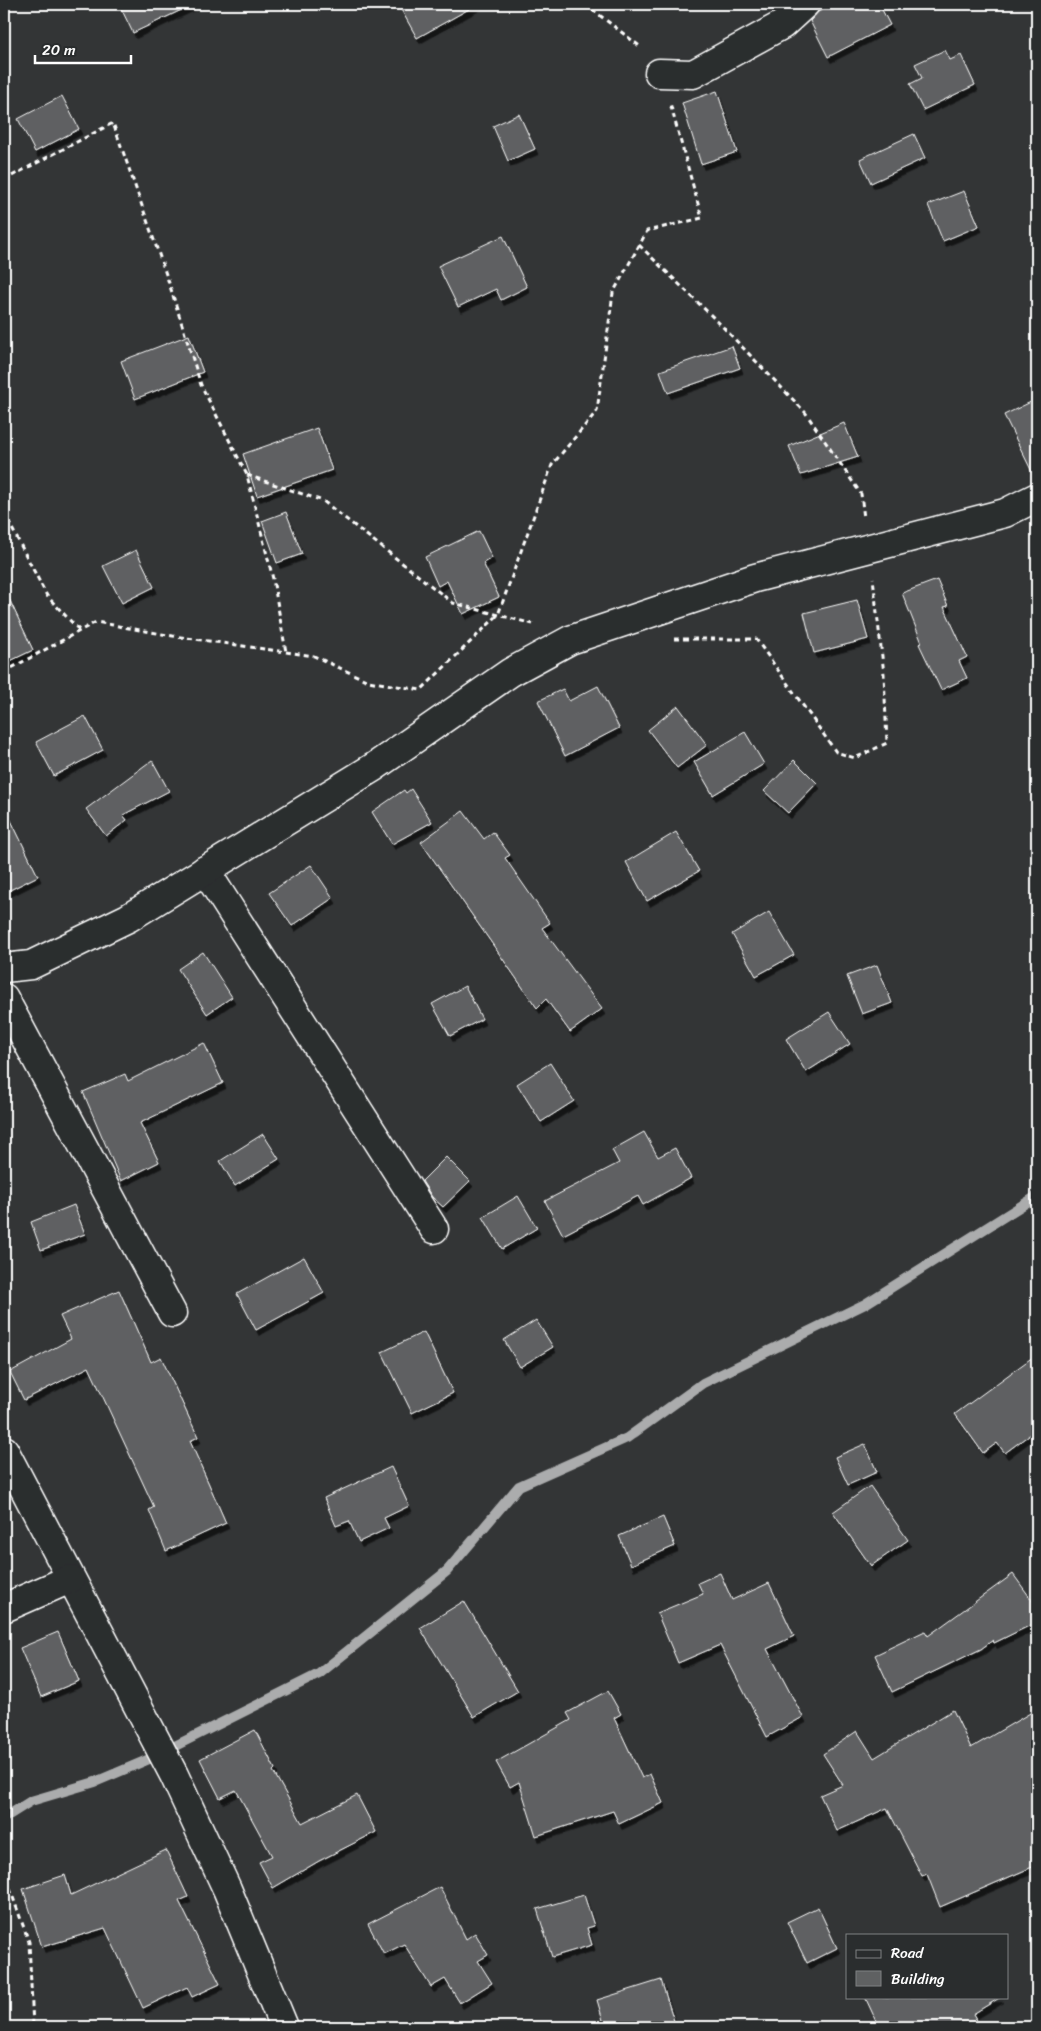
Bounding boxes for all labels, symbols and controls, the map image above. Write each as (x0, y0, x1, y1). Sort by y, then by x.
scale bar (35, 32, 131, 64)
text: 20 m (42, 37, 76, 63)
legend (846, 1934, 1008, 1998)
text: Road (891, 1940, 924, 1966)
text: Building (891, 1966, 945, 1992)

